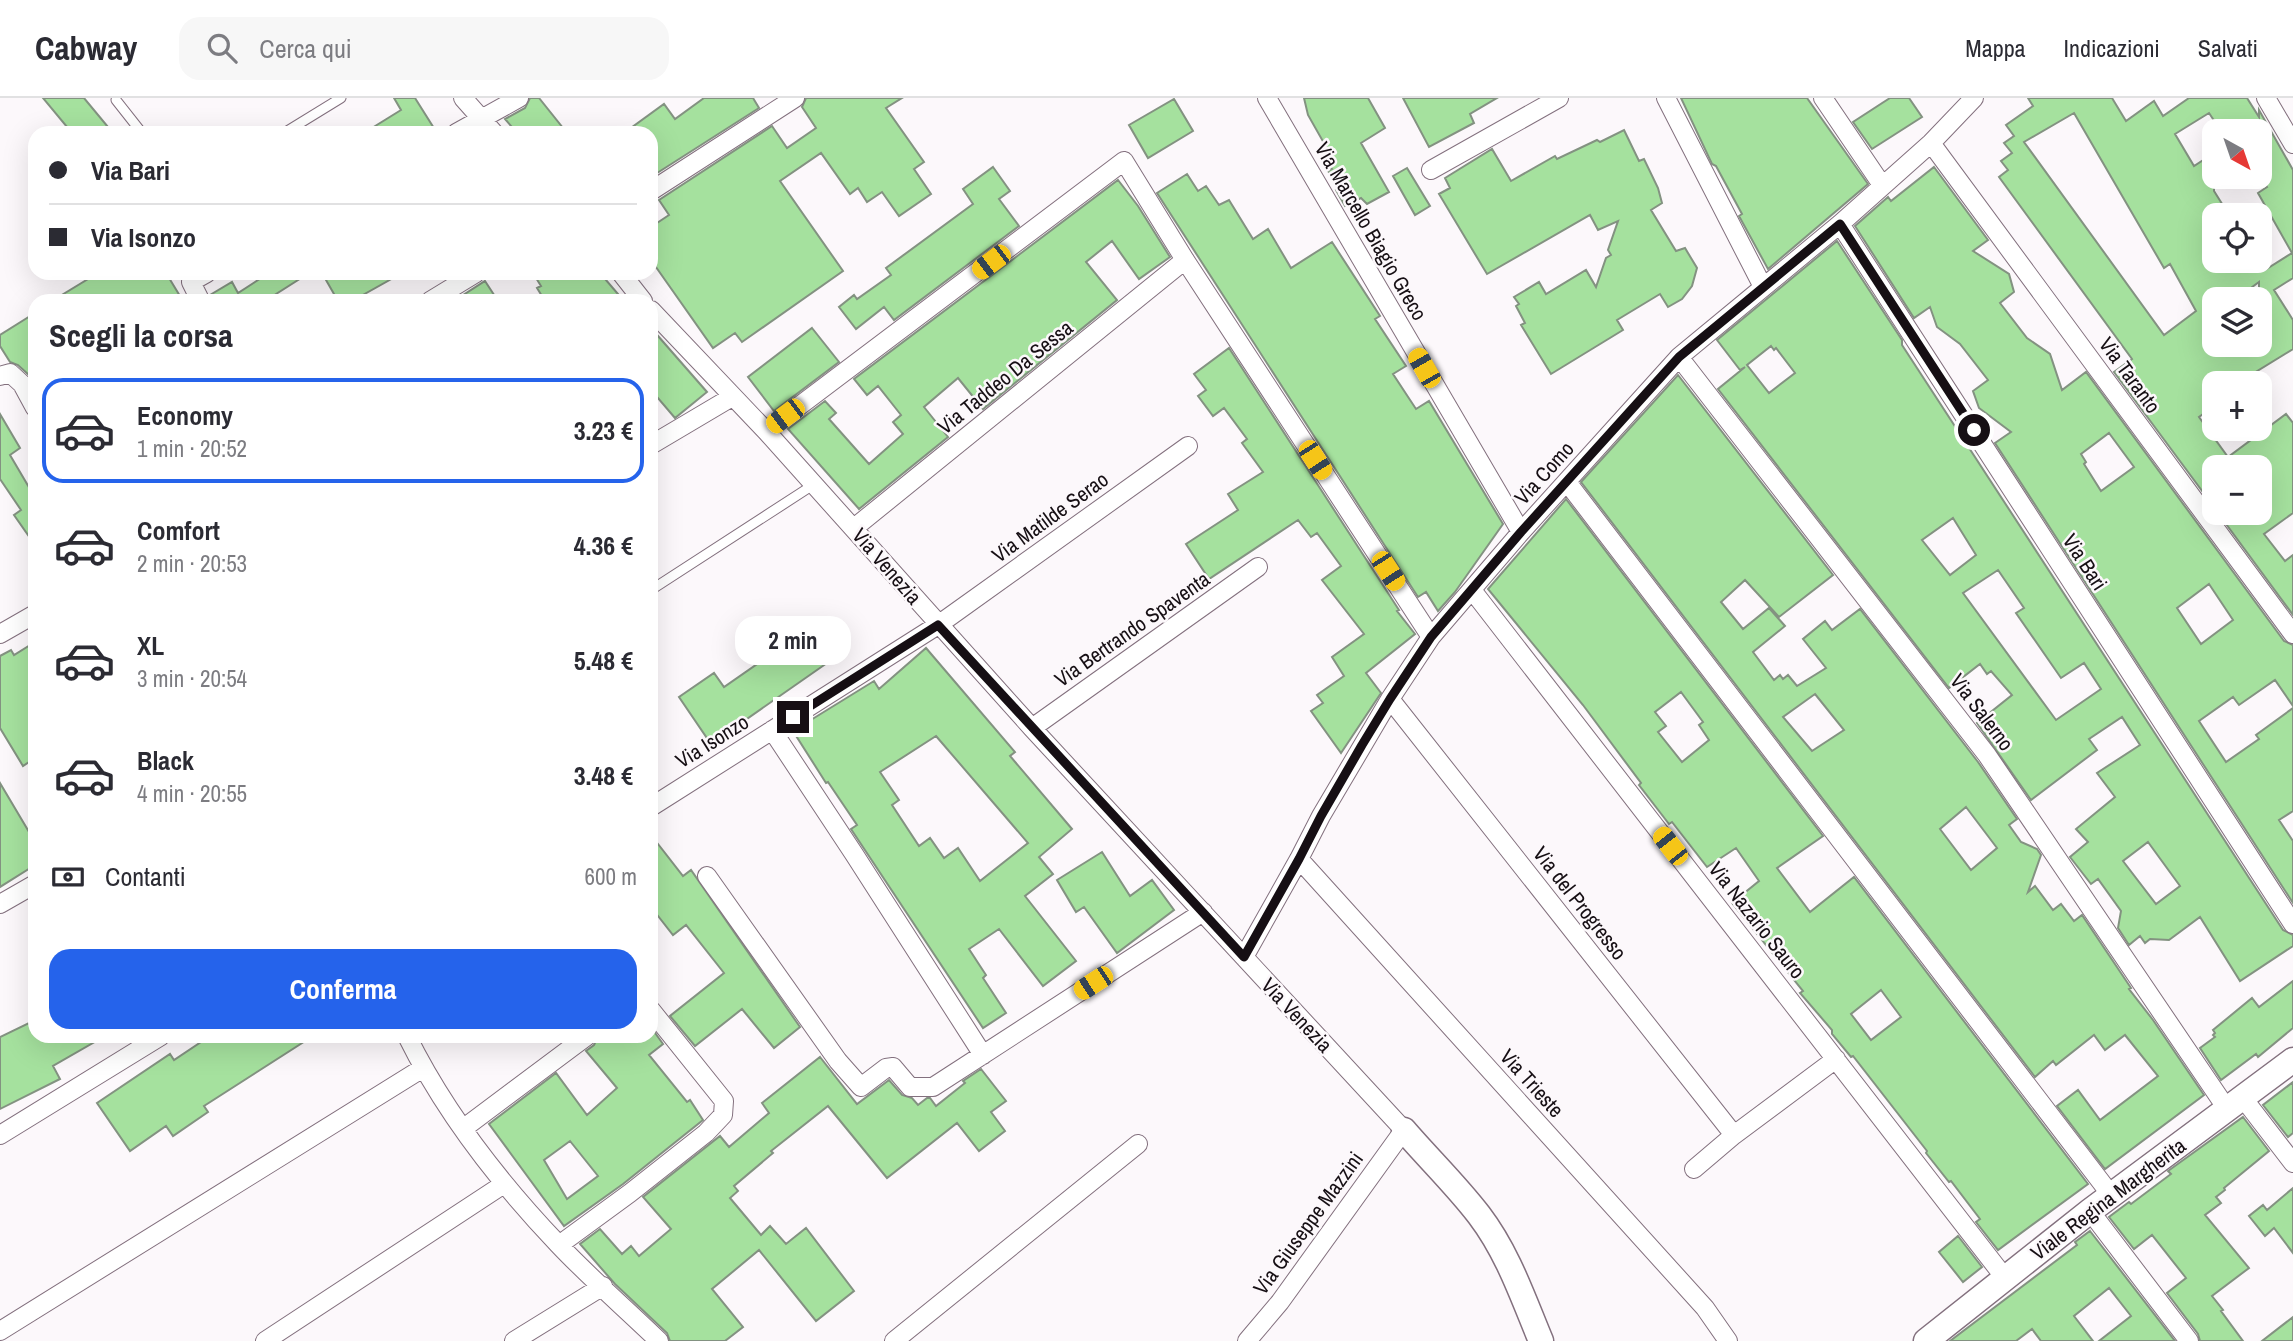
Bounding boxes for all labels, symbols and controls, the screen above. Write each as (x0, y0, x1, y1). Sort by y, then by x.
search box (179, 17, 669, 80)
text: Cabway (35, 26, 137, 70)
icon: search (203, 29, 241, 67)
text: Cerca qui (259, 31, 352, 66)
text: Mappa (1965, 32, 2026, 64)
text: Indicazioni (2064, 32, 2160, 64)
text: Salvati (2198, 32, 2258, 64)
north arrow (2202, 119, 2272, 189)
map controls (2202, 119, 2272, 525)
street label: Via Marcello Biagio Greco (1308, 136, 1434, 326)
text: Via Bari (91, 153, 170, 188)
button: locate (2202, 203, 2272, 273)
text: Via Isonzo (91, 220, 196, 255)
car (968, 241, 1015, 283)
button: layers (2202, 287, 2272, 357)
street label: Via Taddeo Da Sessa (931, 313, 1079, 441)
text: Scegli la corsa (49, 314, 233, 357)
street label: Via Taranto (2092, 331, 2168, 419)
car (1405, 345, 1444, 391)
button: + (2202, 371, 2272, 441)
car (762, 395, 809, 437)
text: Economy (137, 398, 233, 433)
icon: car (53, 399, 116, 462)
text: 3.23 € (574, 413, 633, 448)
route start (1958, 414, 1990, 446)
text: 1 min · 20:52 (137, 433, 247, 464)
street label: Via Como (1508, 435, 1580, 511)
car (1295, 437, 1336, 483)
button: − (2202, 455, 2272, 525)
street label: Via Matilde Serao (986, 465, 1114, 569)
text: Comfort (137, 513, 220, 548)
icon: car (53, 514, 116, 577)
street label: Via Venezia (846, 522, 929, 611)
text: 4.36 € (574, 528, 633, 563)
street label: Via Bari (2056, 528, 2114, 596)
text: 2 min · 20:53 (137, 548, 247, 579)
car (1368, 548, 1409, 594)
street label: Via Bertrando Spaventa (1049, 564, 1216, 694)
callout: 2 min (735, 616, 851, 664)
text: 2 min (768, 625, 818, 656)
text: XL (137, 628, 164, 663)
icon: car (53, 629, 116, 692)
text: 5.48 € (574, 643, 633, 678)
text: 3 min · 20:54 (137, 663, 247, 694)
street label: Via Salerno (1943, 667, 2021, 757)
route end (777, 701, 809, 733)
street label: Via Isonzo (670, 707, 754, 775)
text: Black (137, 743, 194, 778)
icon: car (53, 744, 116, 807)
text: 3.48 € (574, 758, 633, 793)
text: 4 min · 20:55 (137, 778, 247, 809)
car (1649, 823, 1692, 869)
street label: Via del Progresso (1527, 840, 1633, 966)
street label: Via Nazario Sauro (1702, 855, 1812, 985)
icon: cash (49, 858, 87, 896)
text: Contanti (105, 859, 186, 894)
text: 600 m (585, 861, 637, 892)
button: Conferma (49, 949, 637, 1029)
car (1070, 963, 1117, 1003)
street label: Via Venezia (1255, 971, 1339, 1059)
street label: Via Trieste (1493, 1042, 1571, 1124)
street label: Viale Regina Margherita (2024, 1131, 2192, 1267)
street label: Via Giuseppe Mazzini (1246, 1146, 1370, 1300)

